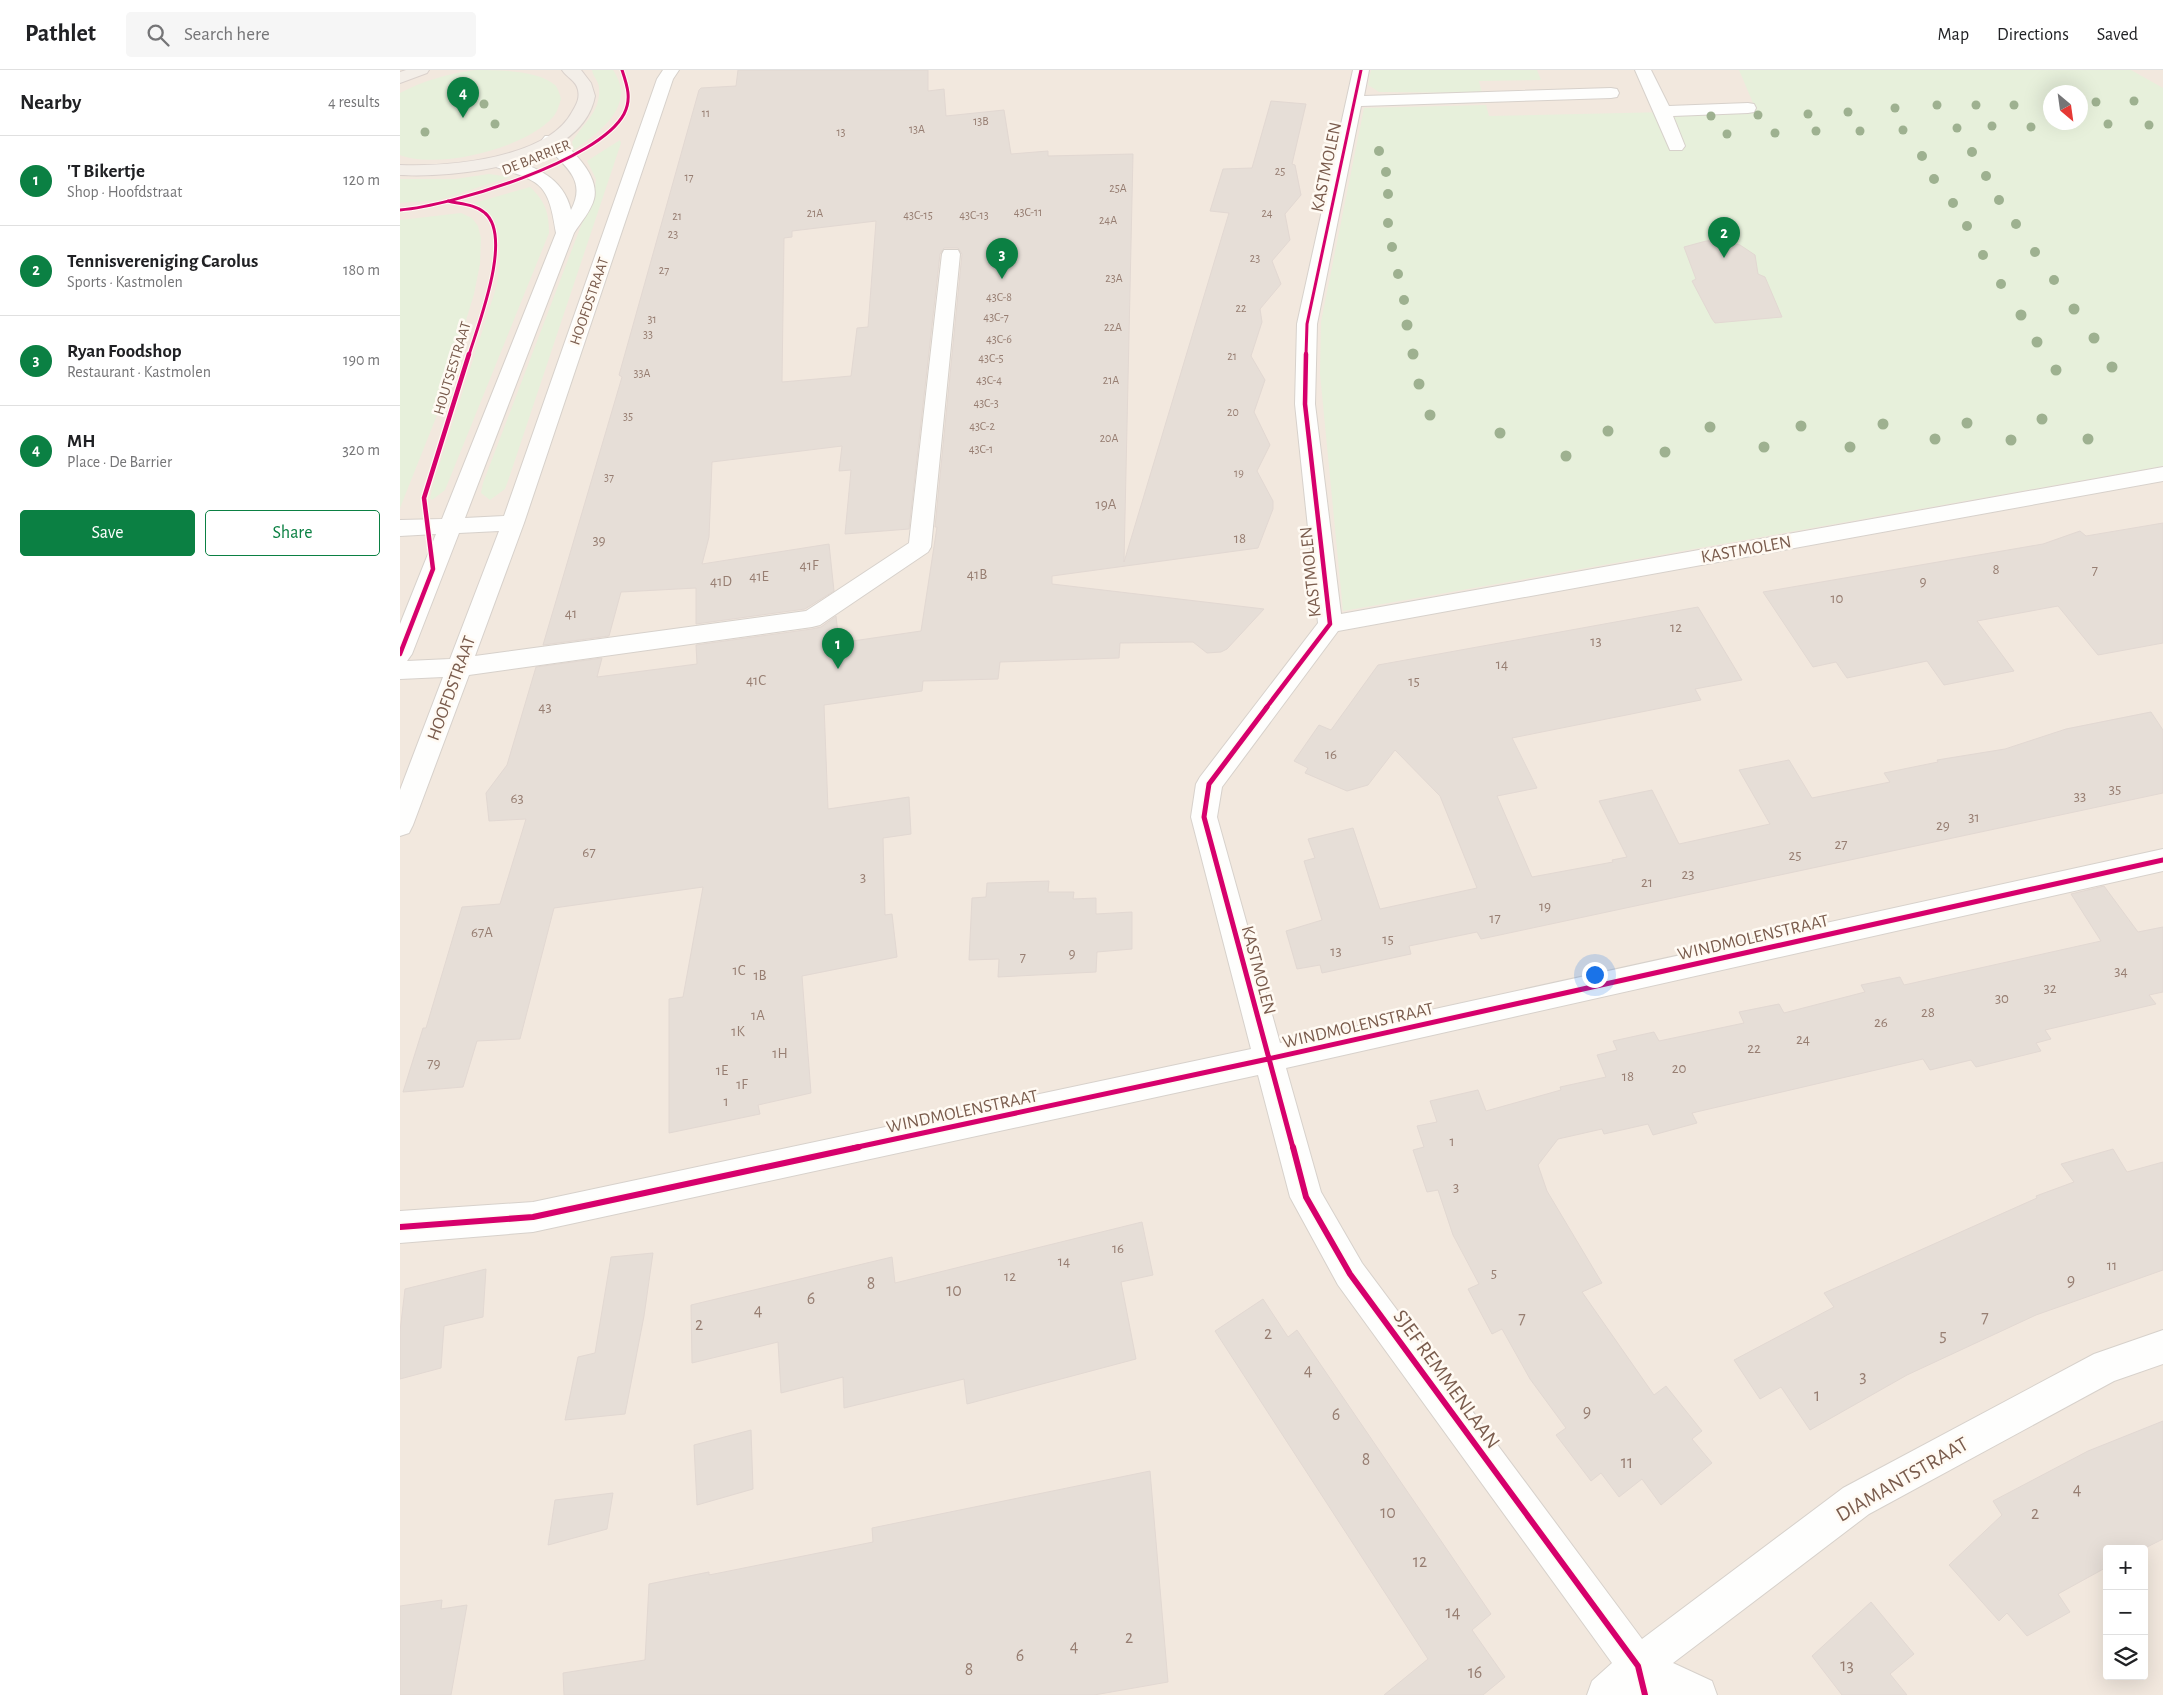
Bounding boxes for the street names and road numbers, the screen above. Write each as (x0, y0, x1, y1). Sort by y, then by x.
street label: KASTMOLEN (1309, 121, 1345, 214)
street label: DE BARRIER (500, 137, 573, 178)
street label: HOOFDSTRAAT (567, 255, 612, 347)
street label: HOUTSESTRAAT (431, 319, 474, 417)
street label: KASTMOLEN (1297, 526, 1325, 618)
street label: KASTMOLEN (1700, 533, 1793, 567)
street label: HOOFDSTRAAT (425, 633, 479, 743)
street label: WINDMOLENSTRAAT (1676, 912, 1831, 964)
street label: KASTMOLEN (1238, 924, 1279, 1017)
street label: WINDMOLENSTRAAT (1281, 1000, 1436, 1052)
street label: WINDMOLENSTRAAT (885, 1087, 1040, 1137)
street label: SJEF REMMENLAAN (1389, 1306, 1504, 1453)
street label: DIAMANTSTRAAT (1832, 1433, 1972, 1526)

